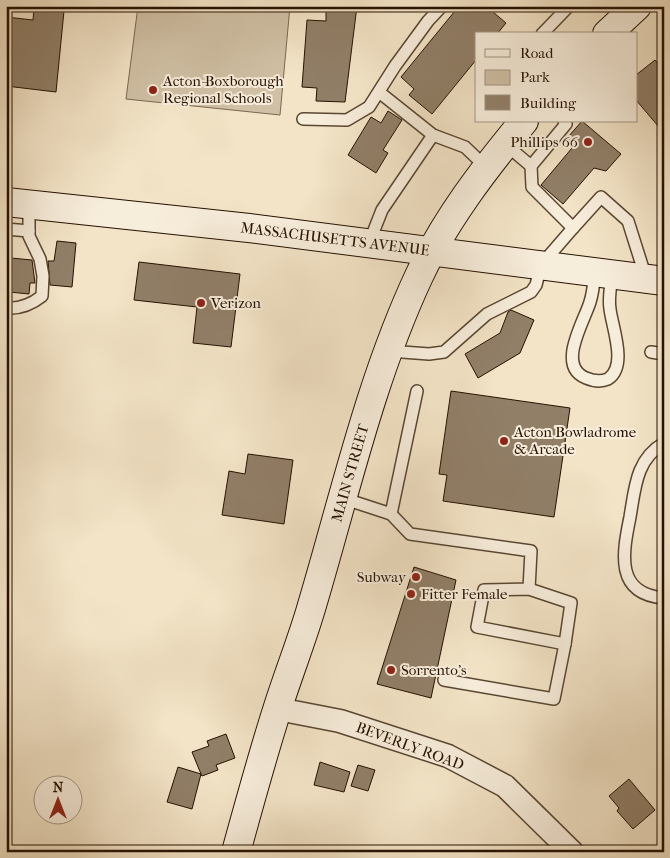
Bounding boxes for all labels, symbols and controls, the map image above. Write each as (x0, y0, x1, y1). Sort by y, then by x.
legend (475, 32, 638, 122)
text: Road (520, 44, 554, 62)
text: Park (520, 68, 550, 86)
place label: Acton-Boxborough Regional Schools (162, 72, 284, 107)
marker: Acton-Boxborough Regional Schools (147, 84, 159, 96)
text: Building (520, 94, 577, 112)
place label: Phillips 66 (510, 133, 579, 151)
marker: Phillips 66 (582, 136, 594, 148)
street label: MASSACHUSETTS AVENUE (239, 218, 431, 260)
place label: Verizon (210, 294, 261, 312)
marker: Verizon (195, 297, 207, 309)
street label: MAIN STREET (327, 421, 373, 524)
place label: Acton Bowladrome & Arcade (513, 423, 637, 458)
marker: Acton Bowladrome & Arcade (498, 435, 510, 447)
place label: Subway (357, 568, 407, 586)
marker: Subway (410, 571, 422, 583)
place label: Fitter Female (421, 585, 508, 603)
marker: Fitter Female (405, 588, 417, 600)
place label: Sorrento's (401, 661, 467, 679)
marker: Sorrento's (385, 664, 397, 676)
street label: BEVERLY ROAD (354, 718, 466, 774)
north arrow (32, 776, 82, 826)
text: N (53, 779, 64, 796)

